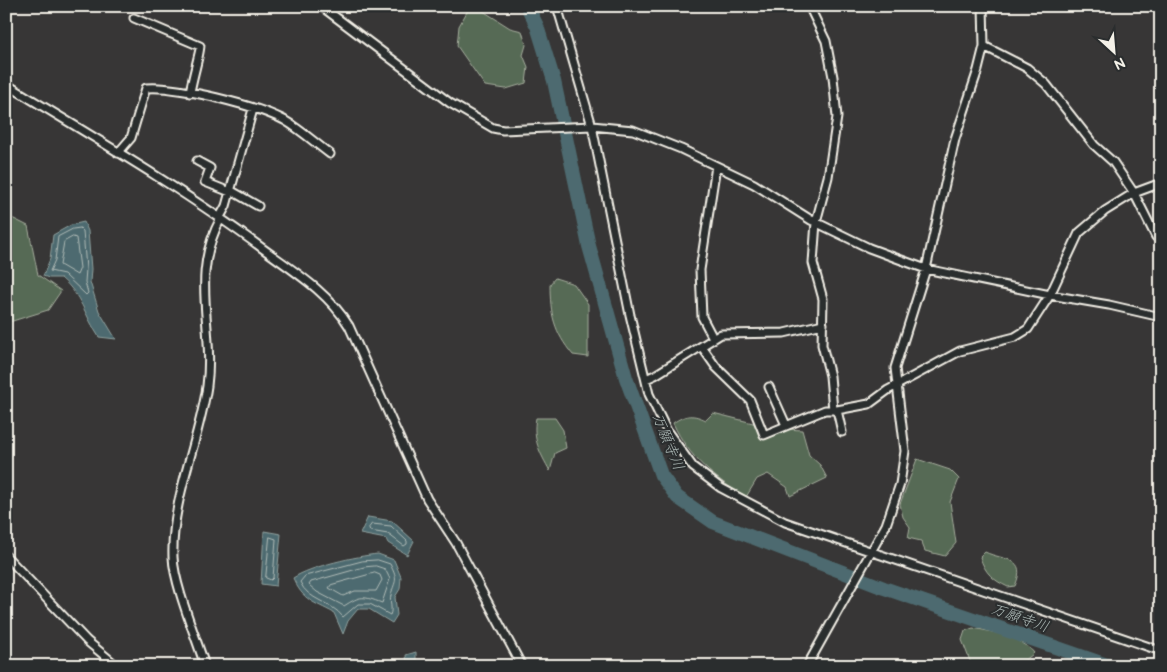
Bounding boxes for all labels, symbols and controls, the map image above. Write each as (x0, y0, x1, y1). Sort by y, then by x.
north arrow (1090, 28, 1140, 78)
text: N (1111, 53, 1128, 73)
water label: 万願寺川 (648, 411, 688, 473)
water label: 万願寺川 (989, 599, 1051, 637)

